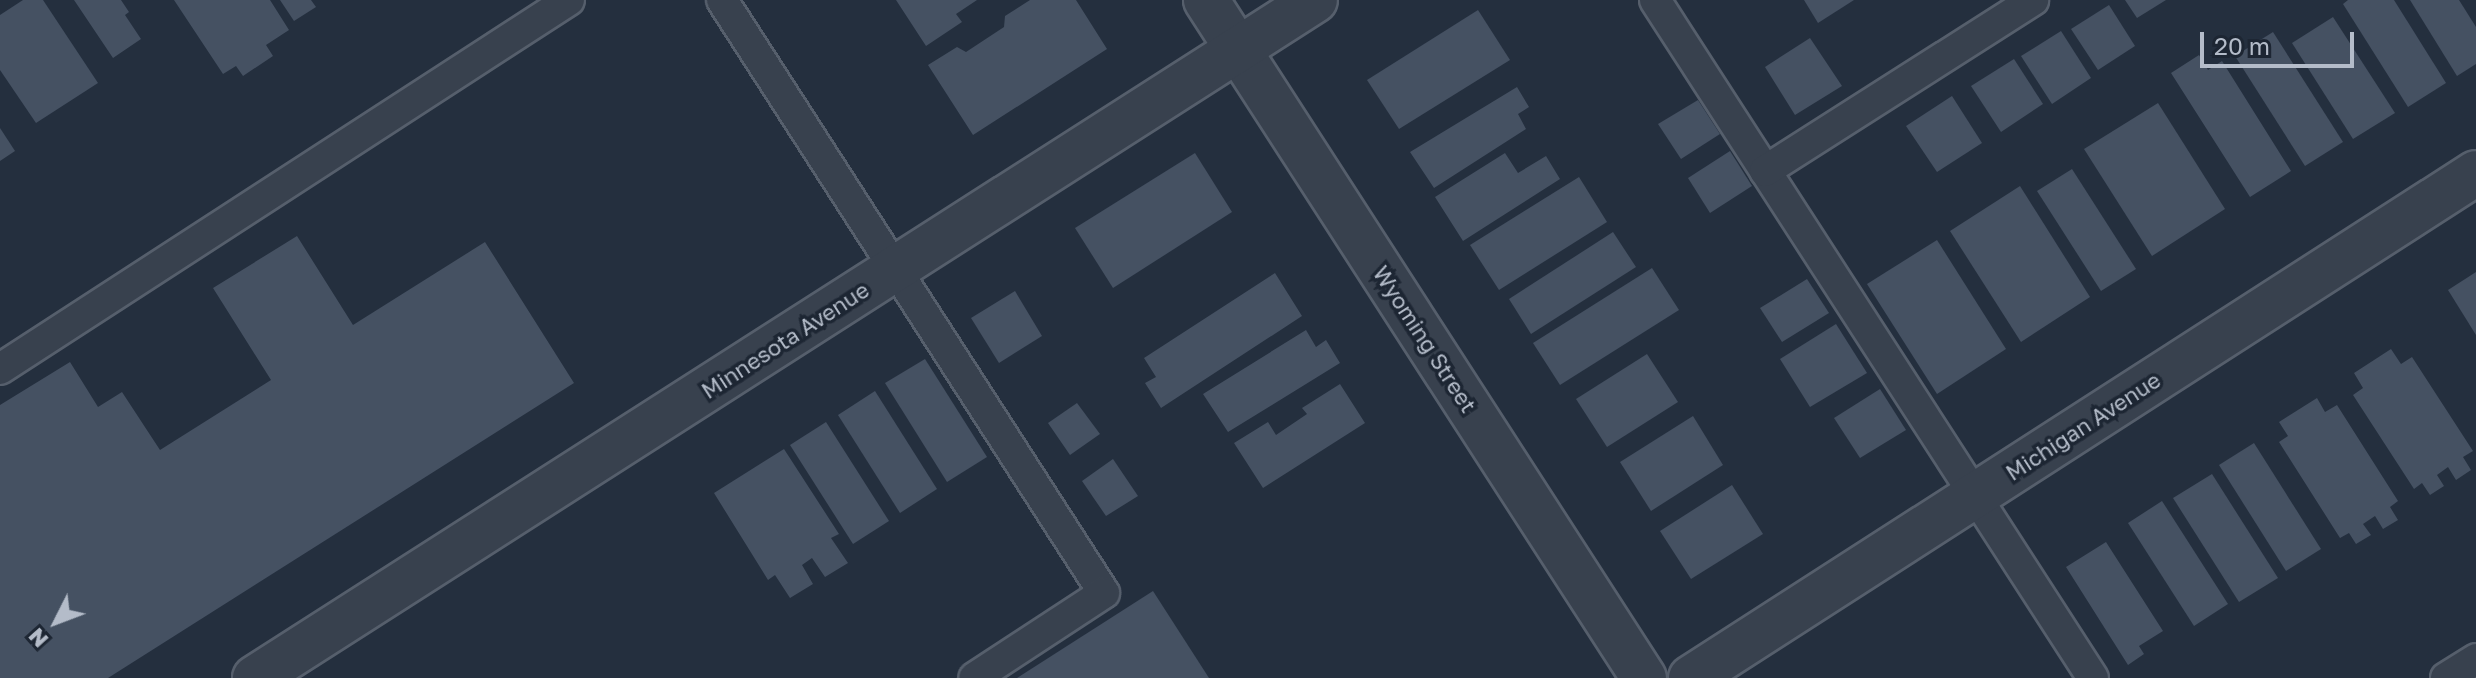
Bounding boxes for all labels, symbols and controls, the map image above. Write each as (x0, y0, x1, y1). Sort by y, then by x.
scale bar (2204, 16, 2358, 66)
text: 20 m (2214, 31, 2270, 60)
street label: Wyoming Street (1368, 261, 1482, 417)
street label: Minnesota Avenue (697, 276, 873, 404)
street label: Michigan Avenue (2001, 366, 2165, 486)
north arrow (16, 582, 96, 662)
text: N (22, 623, 53, 654)

